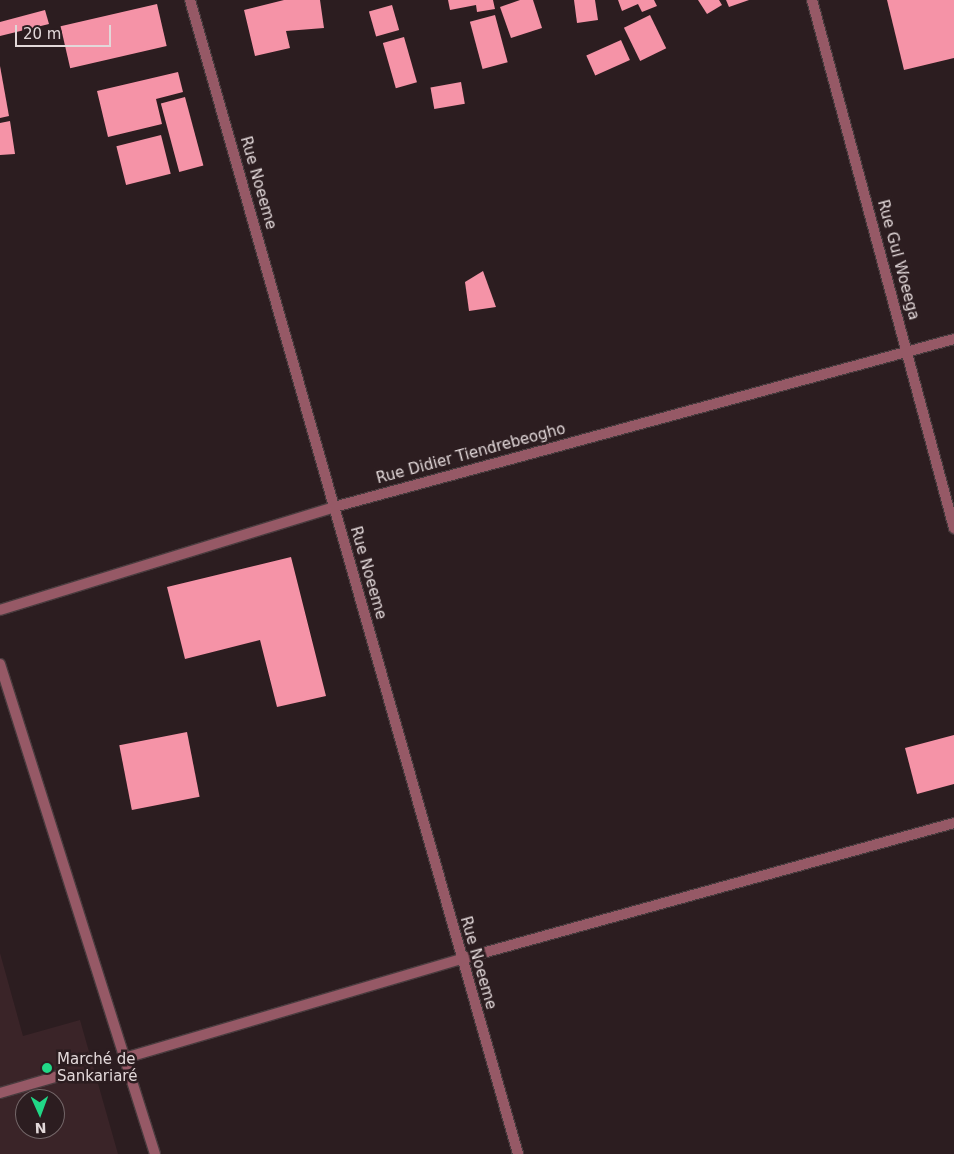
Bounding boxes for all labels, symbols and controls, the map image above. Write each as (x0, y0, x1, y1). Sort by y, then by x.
scale bar (18, 15, 114, 47)
text: 20 m (23, 25, 61, 43)
street label: Rue Noeeme (236, 134, 280, 232)
street label: Rue Gul Woeega (873, 198, 923, 322)
street label: Rue Didier Tiendrebeogho (374, 420, 568, 488)
street label: Rue Noeeme (346, 524, 390, 622)
street label: Rue Noeeme (456, 914, 500, 1012)
place label: Marché de Sankariaré (57, 1050, 137, 1085)
marker: Marché de Sankariaré (41, 1062, 53, 1074)
north arrow (15, 1089, 65, 1139)
text: N (34, 1120, 47, 1136)

